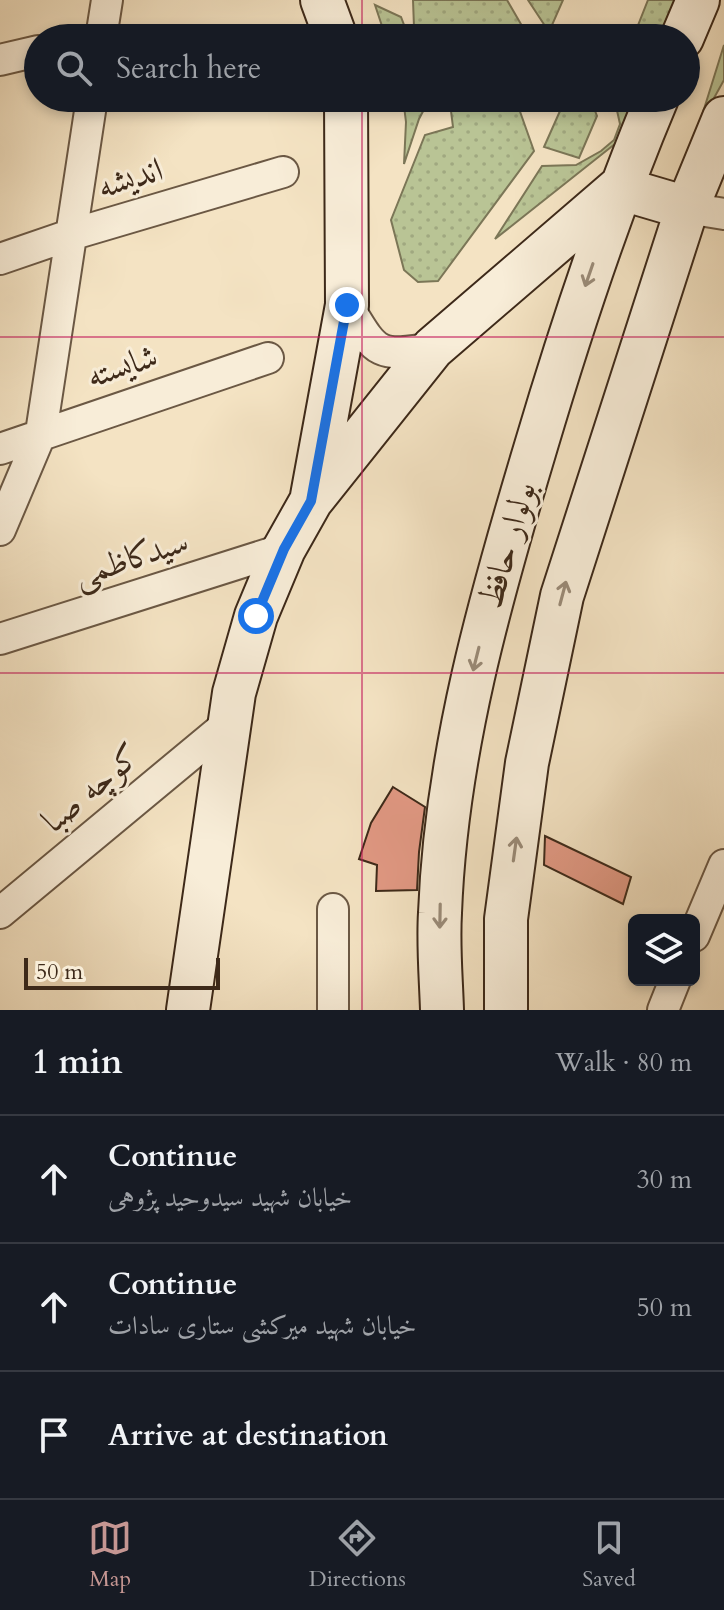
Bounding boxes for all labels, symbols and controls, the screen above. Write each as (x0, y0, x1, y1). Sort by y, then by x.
search box (24, 24, 700, 112)
icon: search (52, 46, 96, 90)
text: Search here (116, 48, 261, 89)
street label: اندیشه (91, 146, 169, 210)
one-way arrow (581, 263, 595, 287)
route end (329, 287, 365, 323)
street label: شایسته (80, 333, 164, 399)
street label: بولوار حافظ (467, 476, 547, 614)
street label: سیدکاظمی (68, 518, 194, 598)
one-way arrow (556, 581, 571, 607)
route start (238, 598, 274, 634)
one-way arrow (468, 646, 483, 671)
street label: کوچه صبا (32, 733, 150, 843)
one-way arrow (508, 837, 523, 862)
one-way arrow (432, 902, 448, 929)
map controls (628, 914, 700, 986)
button: layers (628, 914, 700, 986)
scale bar (24, 954, 220, 990)
text: 50 m (36, 957, 83, 987)
text: 1 min (32, 1039, 123, 1085)
text: Walk · 80 m (555, 1045, 692, 1080)
text: Continue (108, 1136, 237, 1177)
icon: ahead (32, 1157, 76, 1201)
text: 30 m (636, 1162, 692, 1197)
text: خیابان شهید سیدوحید پژوهی (108, 1180, 352, 1215)
text: Continue (108, 1264, 237, 1305)
icon: ahead (32, 1285, 76, 1329)
text: 50 m (636, 1290, 692, 1325)
text: خیابان شهید میرکشی ستاری سادات (108, 1308, 417, 1343)
icon: arrive (32, 1413, 76, 1457)
text: Arrive at destination (108, 1415, 388, 1456)
tab: Map (88, 1516, 132, 1594)
tab: Directions (309, 1516, 406, 1594)
tab: Saved (582, 1516, 636, 1594)

